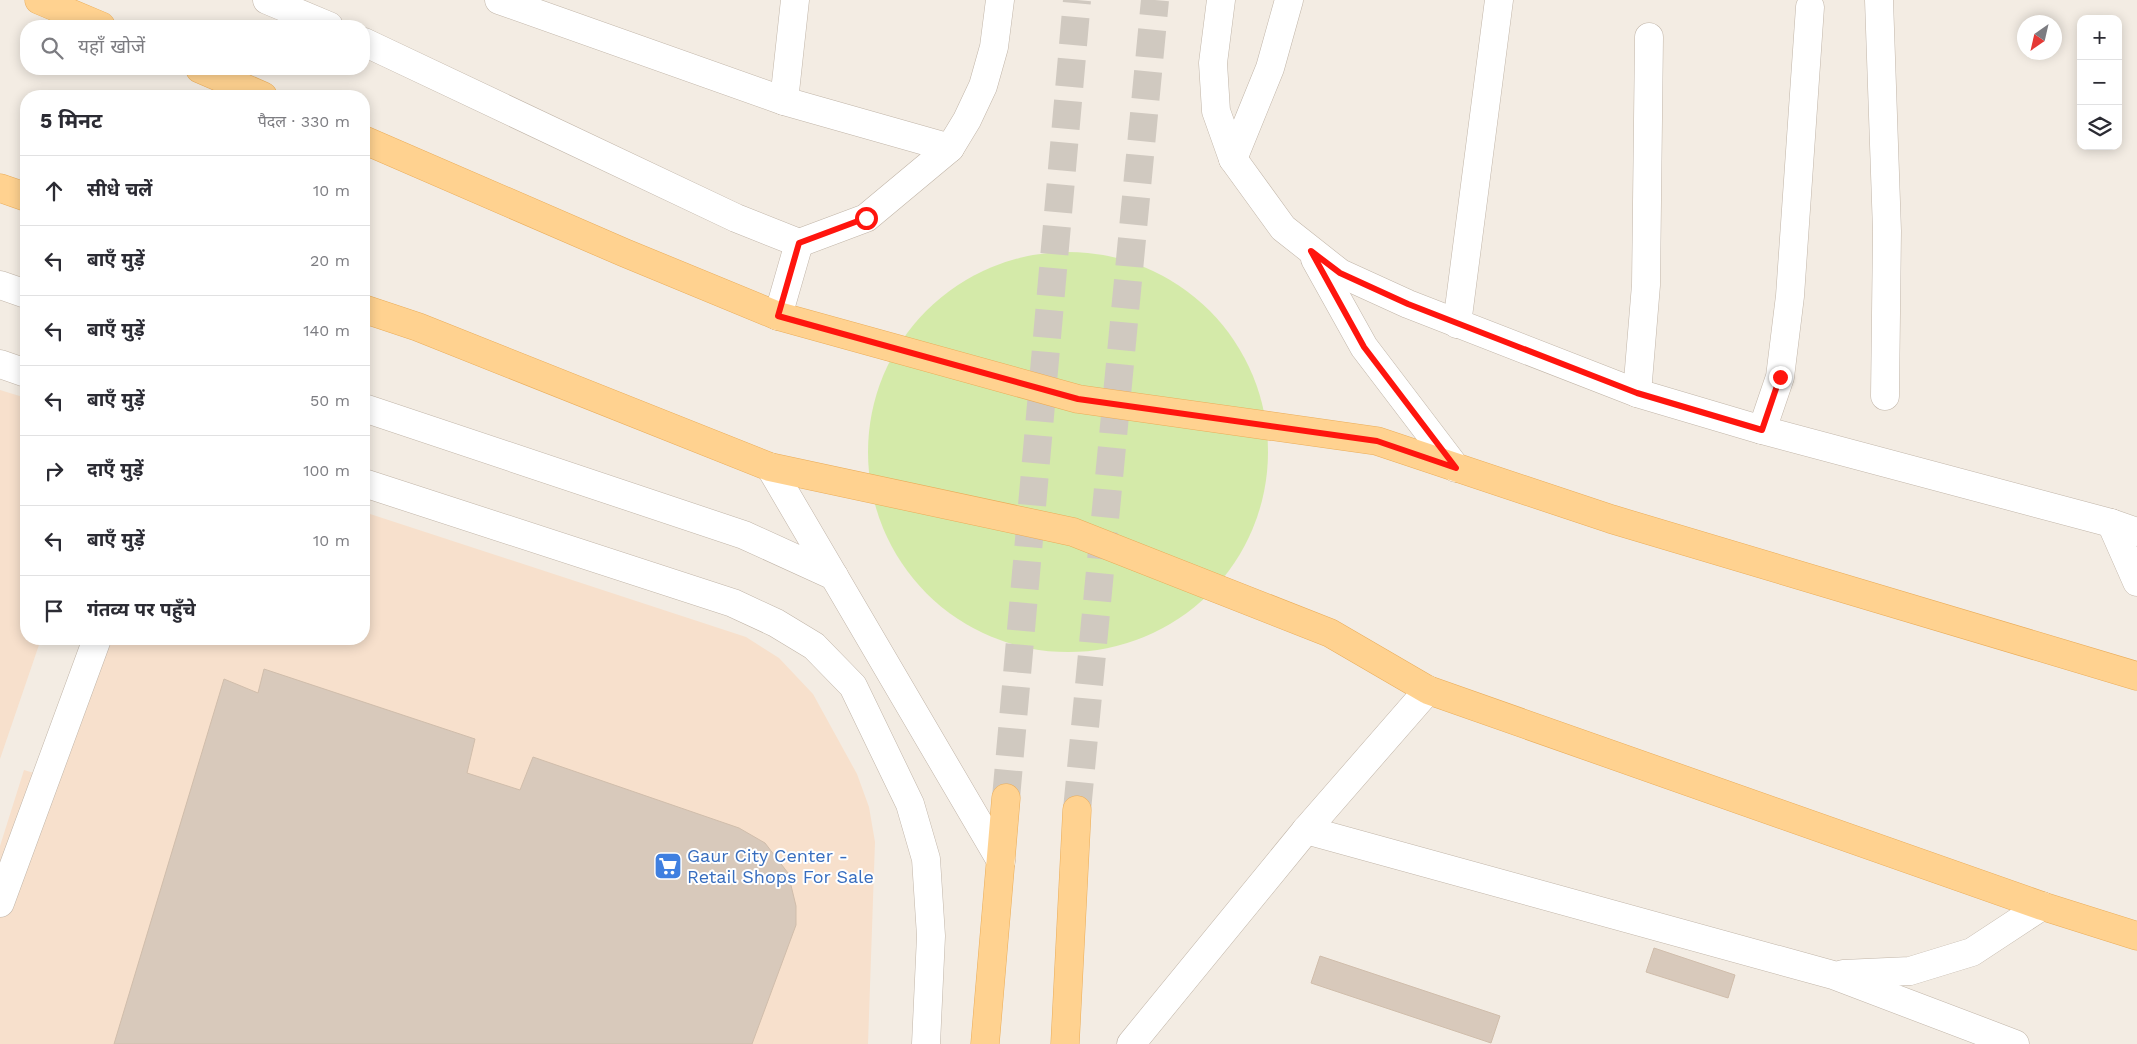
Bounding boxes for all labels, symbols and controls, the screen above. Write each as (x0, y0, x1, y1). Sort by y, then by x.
north arrow (2017, 15, 2062, 60)
map controls (2077, 15, 2122, 150)
button: + (2077, 15, 2122, 60)
search box (20, 20, 370, 75)
icon: search (38, 34, 66, 62)
text: यहाँ खोजें (78, 35, 145, 58)
button: − (2077, 60, 2122, 105)
button: layers (2077, 105, 2122, 150)
text: 5 मिनट (40, 108, 102, 133)
text: पैदल · 330 m (258, 112, 350, 131)
icon: ahead (40, 177, 68, 205)
text: सीधे चलें (87, 178, 152, 201)
text: 10 m (313, 181, 350, 200)
route start (855, 207, 878, 230)
icon: left (40, 247, 68, 275)
text: बाएँ मुड़ें (87, 248, 145, 271)
text: 20 m (310, 251, 350, 270)
icon: left (40, 317, 68, 345)
text: बाएँ मुड़ें (87, 318, 145, 341)
text: 140 m (303, 321, 350, 340)
route end (1769, 366, 1792, 389)
icon: left (40, 387, 68, 415)
text: बाएँ मुड़ें (87, 388, 145, 411)
text: 50 m (310, 391, 350, 410)
icon: right (40, 457, 68, 485)
text: दाएँ मुड़ें (87, 458, 143, 481)
text: 100 m (303, 461, 350, 480)
icon: left (40, 527, 68, 555)
text: बाएँ मुड़ें (87, 528, 145, 551)
text: 10 m (313, 531, 350, 550)
icon: arrive (40, 597, 68, 625)
text: गंतव्य पर पहुँचे (87, 598, 196, 621)
place label: Gaur City Center - Retail Shops For Sale (687, 845, 874, 887)
supermarket icon: Gaur City Center - Retail Shops For Sale (653, 851, 683, 881)

